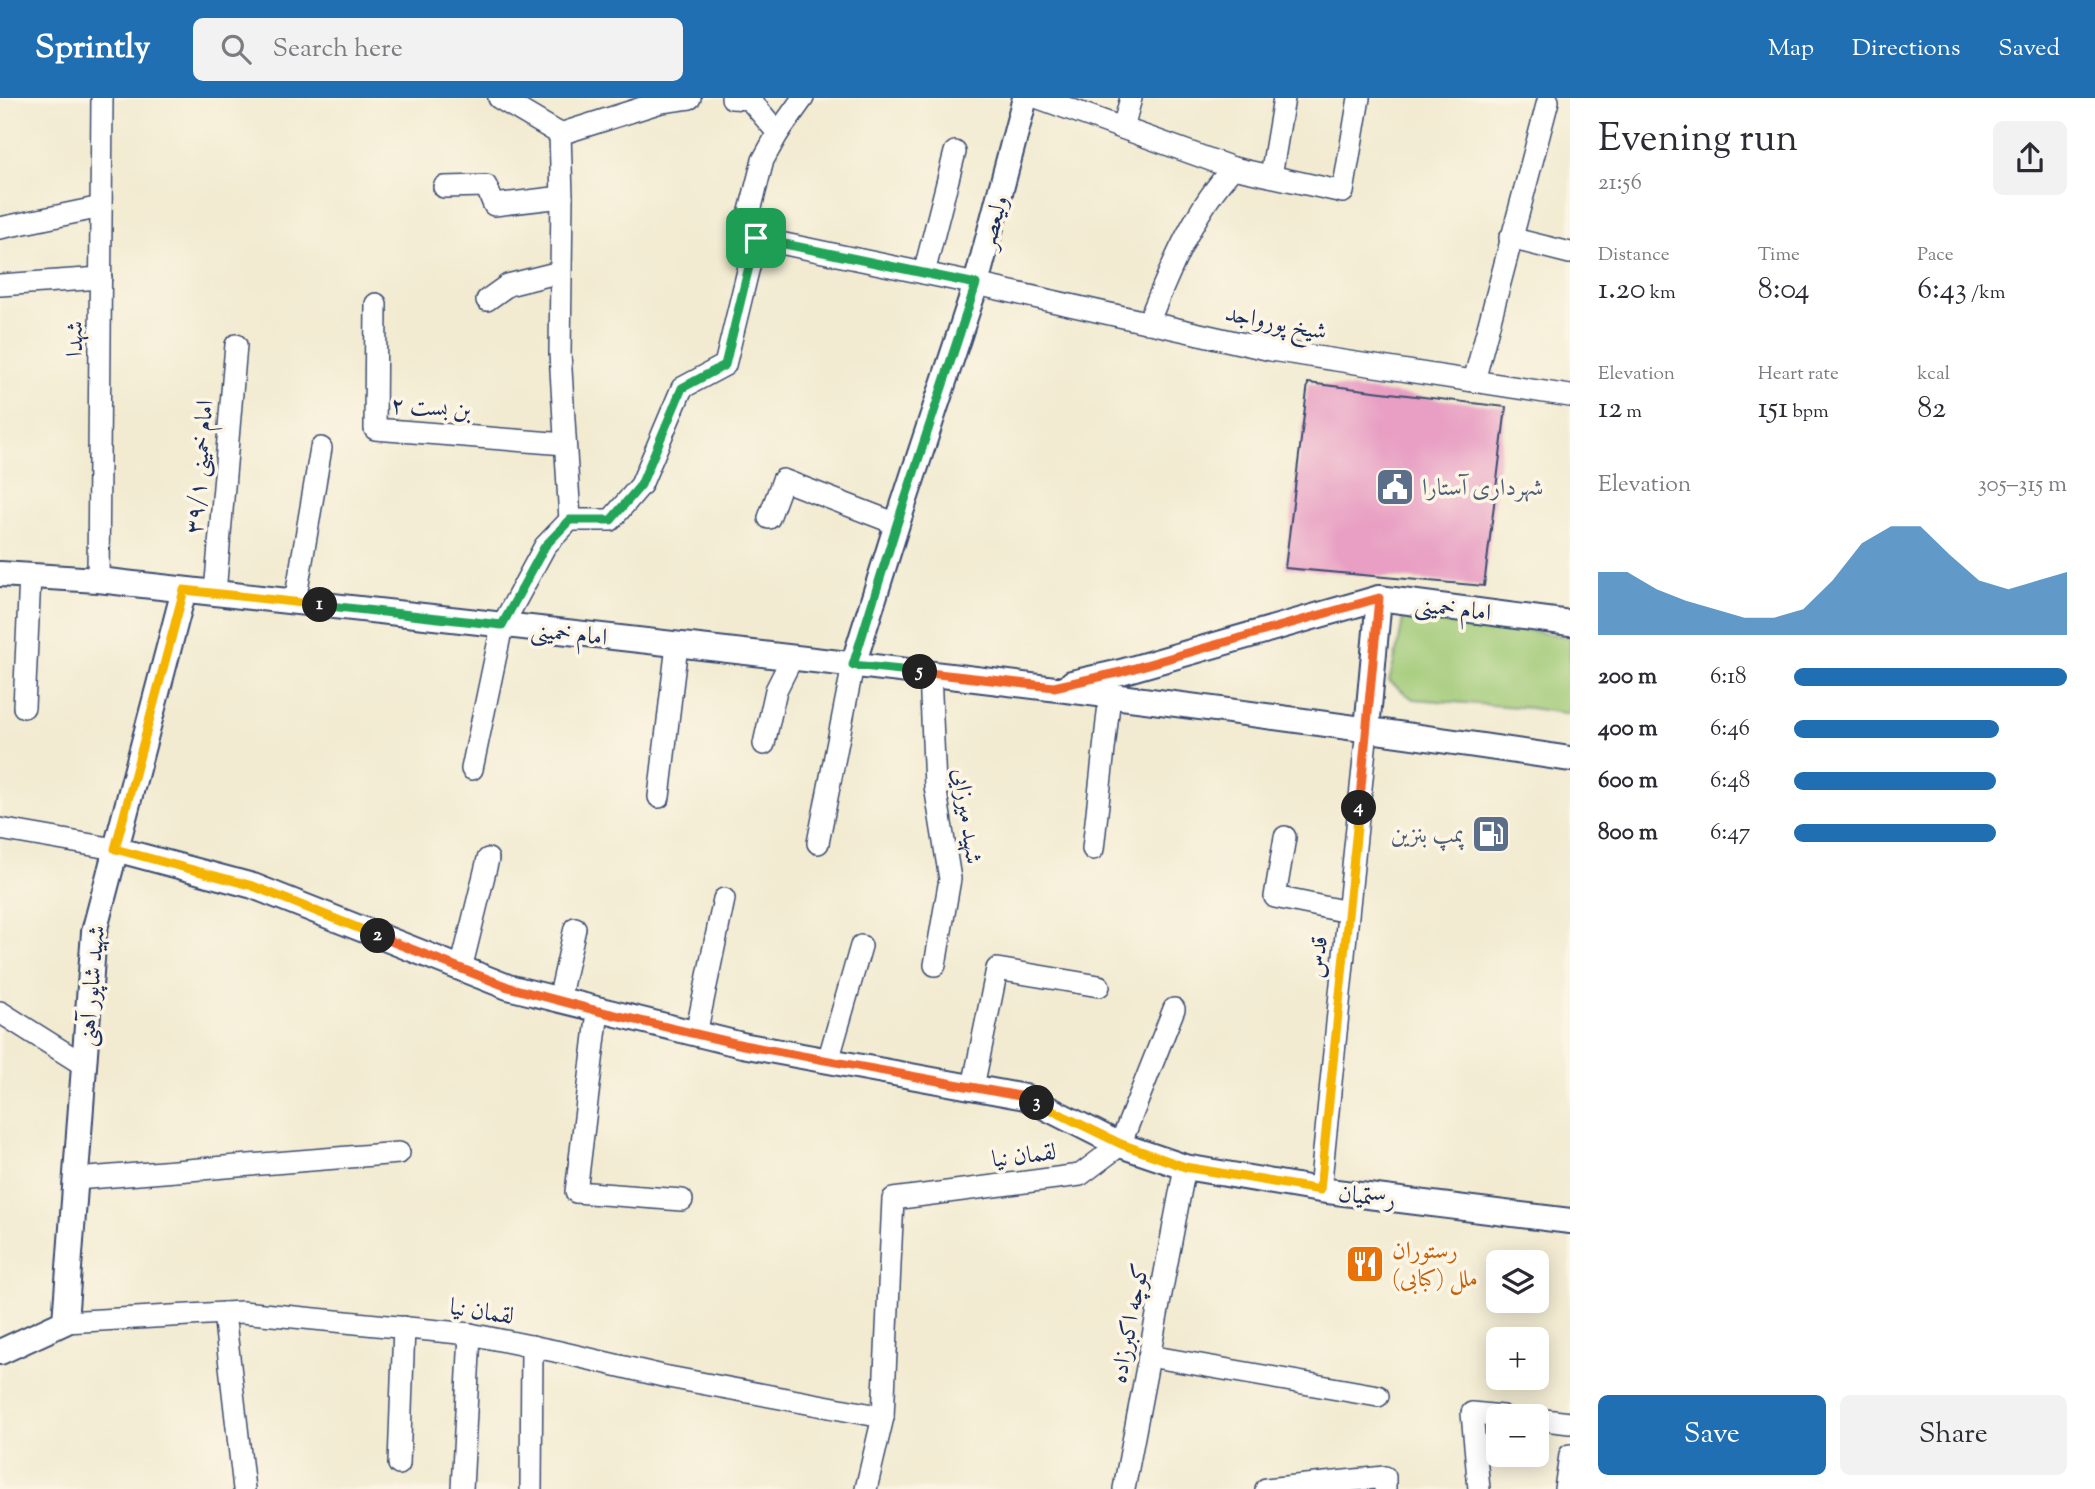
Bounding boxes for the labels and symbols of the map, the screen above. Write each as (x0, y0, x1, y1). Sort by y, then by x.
street label: ولیعصر (971, 192, 1018, 256)
pin (726, 208, 786, 268)
street label: شیخ پورواجد (1221, 297, 1329, 352)
street label: شهدا (59, 321, 93, 357)
street label: بن بست ۲ (390, 389, 473, 429)
street label: امام خمینی ۳۹/۱ (178, 399, 226, 536)
public building icon: شهرداری آستارا (1374, 466, 1416, 508)
place label: شهرداری آستارا (1422, 472, 1544, 506)
pin: 1 (302, 588, 338, 622)
street label: امام خمینی (1412, 588, 1493, 634)
street label: امام خمینی (529, 614, 609, 658)
pin: 5 (902, 654, 937, 690)
street label: شهید میرزایی (942, 766, 990, 866)
pin: 4 (1342, 790, 1376, 826)
fuel station icon: پمپ بنزین (1470, 813, 1512, 855)
place label: پمپ بنزین (1390, 819, 1465, 853)
pin: 2 (360, 918, 396, 954)
street label: شهید شاپور آهنی (71, 924, 115, 1048)
street label: قدس (1300, 934, 1338, 980)
pin: 3 (1020, 1086, 1054, 1121)
street label: لقمان نیا (990, 1136, 1058, 1178)
street label: رستمیان (1336, 1178, 1397, 1218)
place label: رستوران ملل (کبابی) (1392, 1235, 1478, 1297)
restaurant icon: رستوران ملل (کبابی) (1344, 1243, 1386, 1285)
street label: کوچه اکبرزاده (1103, 1261, 1159, 1386)
street label: لقمان نیا (447, 1291, 516, 1335)

